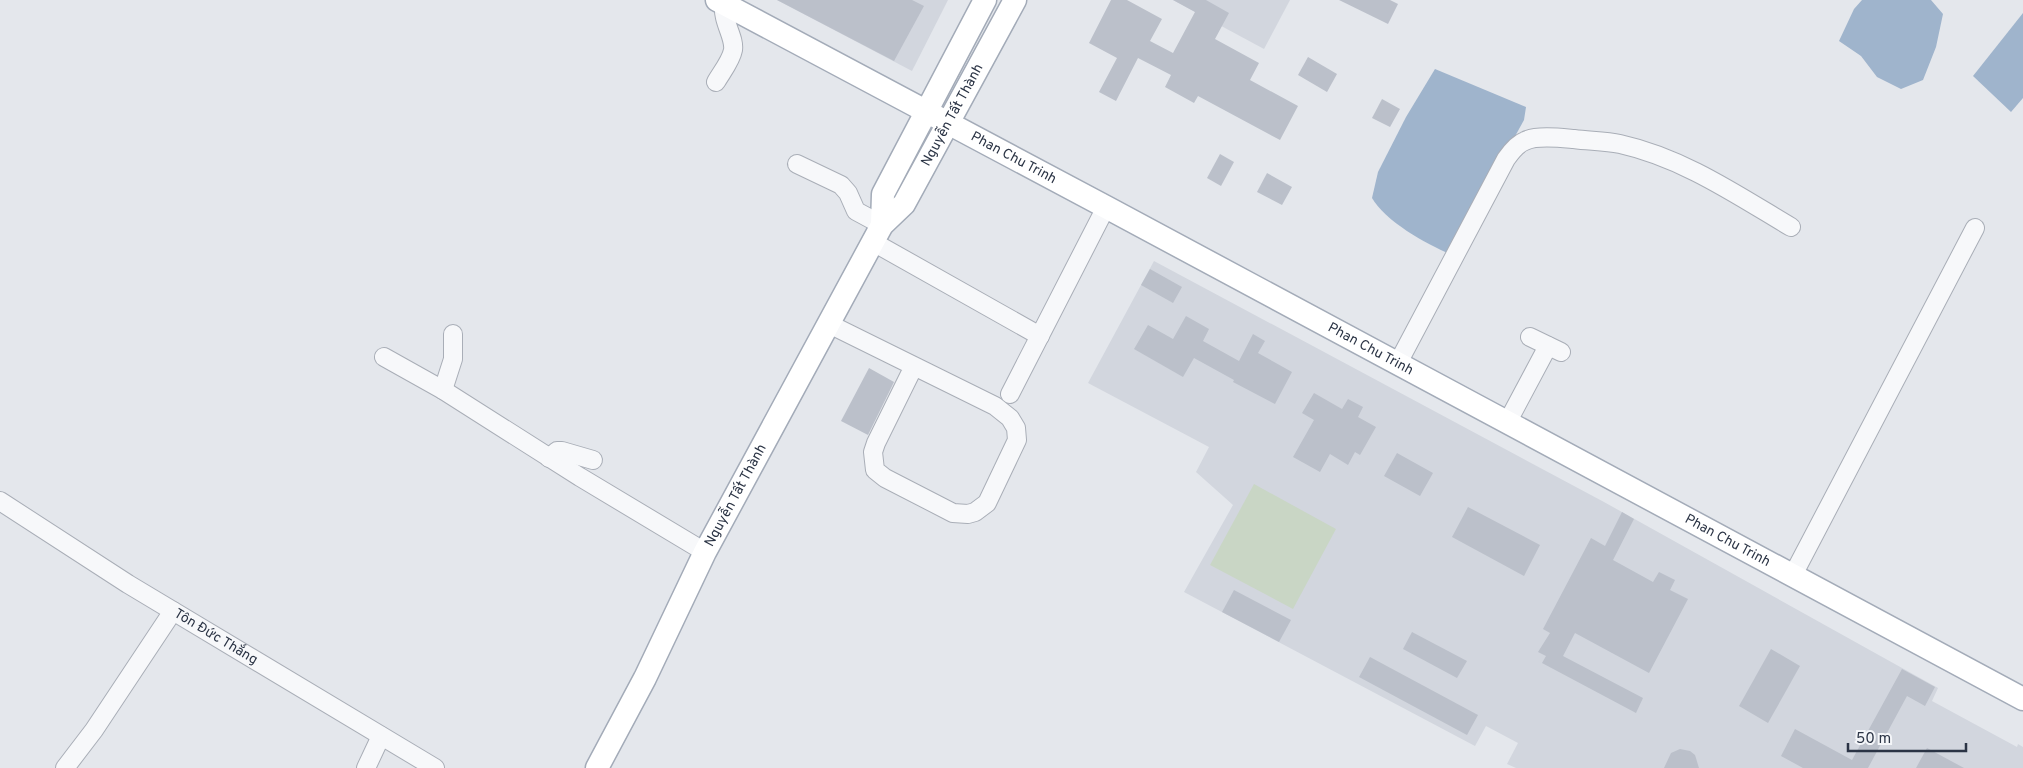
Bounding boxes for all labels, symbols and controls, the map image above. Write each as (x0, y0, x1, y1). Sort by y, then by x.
street label: Nguyễn Tất Thành (918, 61, 987, 169)
street label: Phan Chu Trinh (968, 128, 1059, 188)
street label: Phan Chu Trinh (1325, 319, 1416, 379)
street label: Nguyễn Tất Thành (701, 441, 770, 550)
street label: Phan Chu Trinh (1682, 511, 1773, 570)
street label: Tôn Đức Thắng (171, 605, 261, 668)
scale bar (1848, 720, 1966, 752)
text: 50 m (1856, 730, 1891, 749)

